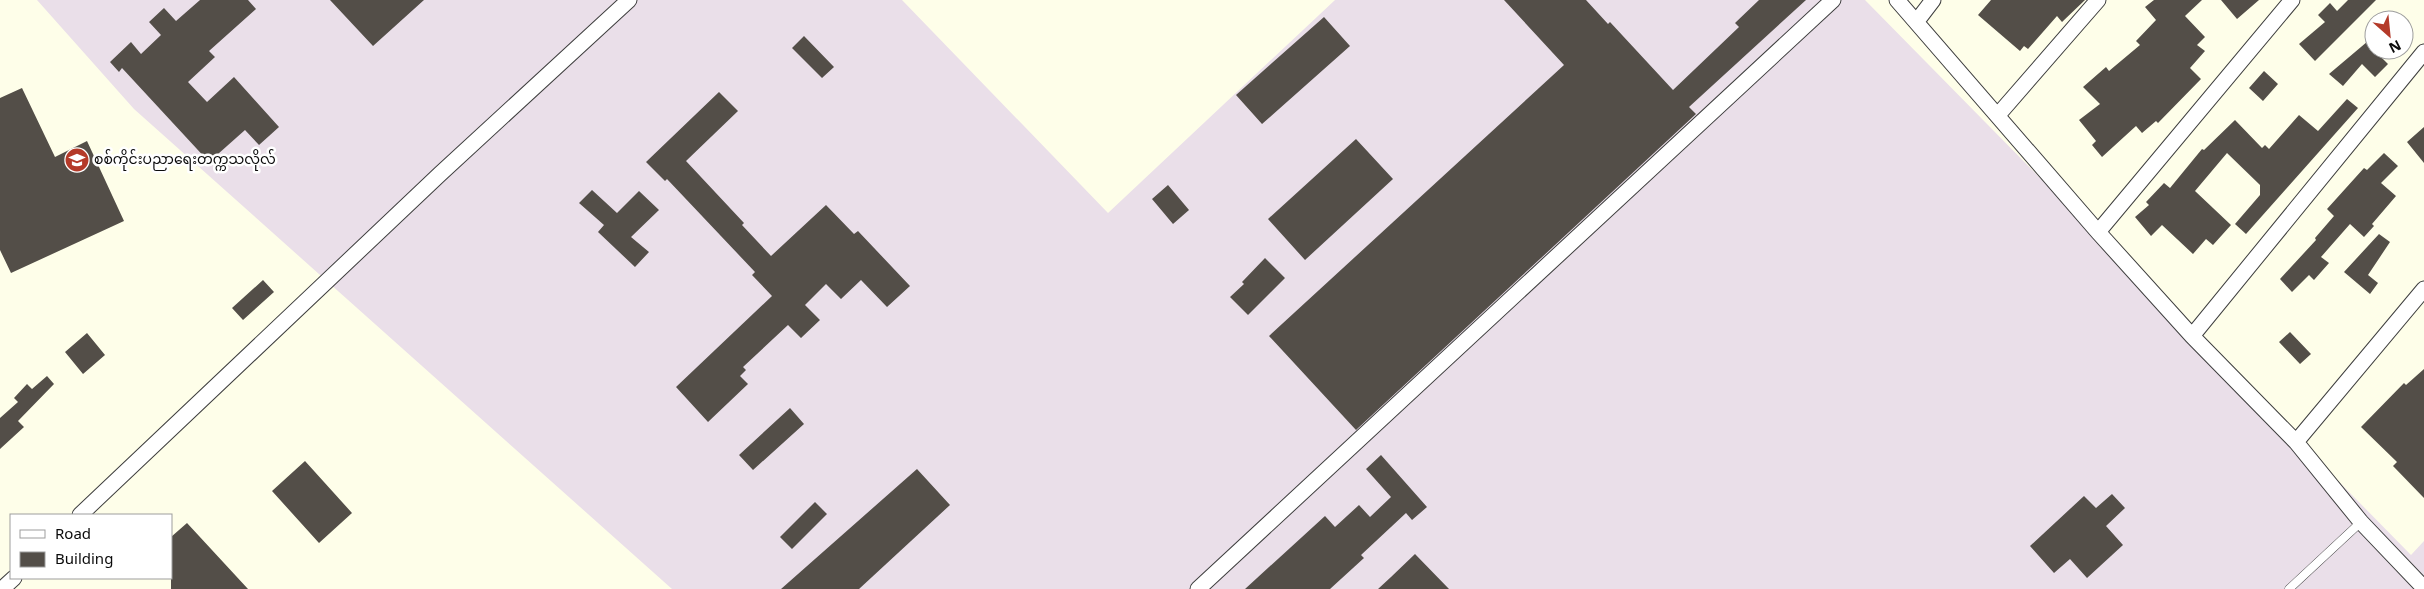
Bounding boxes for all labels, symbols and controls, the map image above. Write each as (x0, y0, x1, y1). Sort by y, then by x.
north arrow (2364, 10, 2414, 60)
text: N (2382, 29, 2406, 62)
place label: စစ်ကိုင်းပညာရေးတက္ကသလိုလ် (94, 145, 276, 176)
school or university icon: စစ်ကိုင်းပညာရေးတက္ကသလိုလ် (64, 147, 90, 173)
legend (10, 514, 172, 579)
text: Road (55, 519, 91, 552)
text: Building (55, 544, 113, 577)

